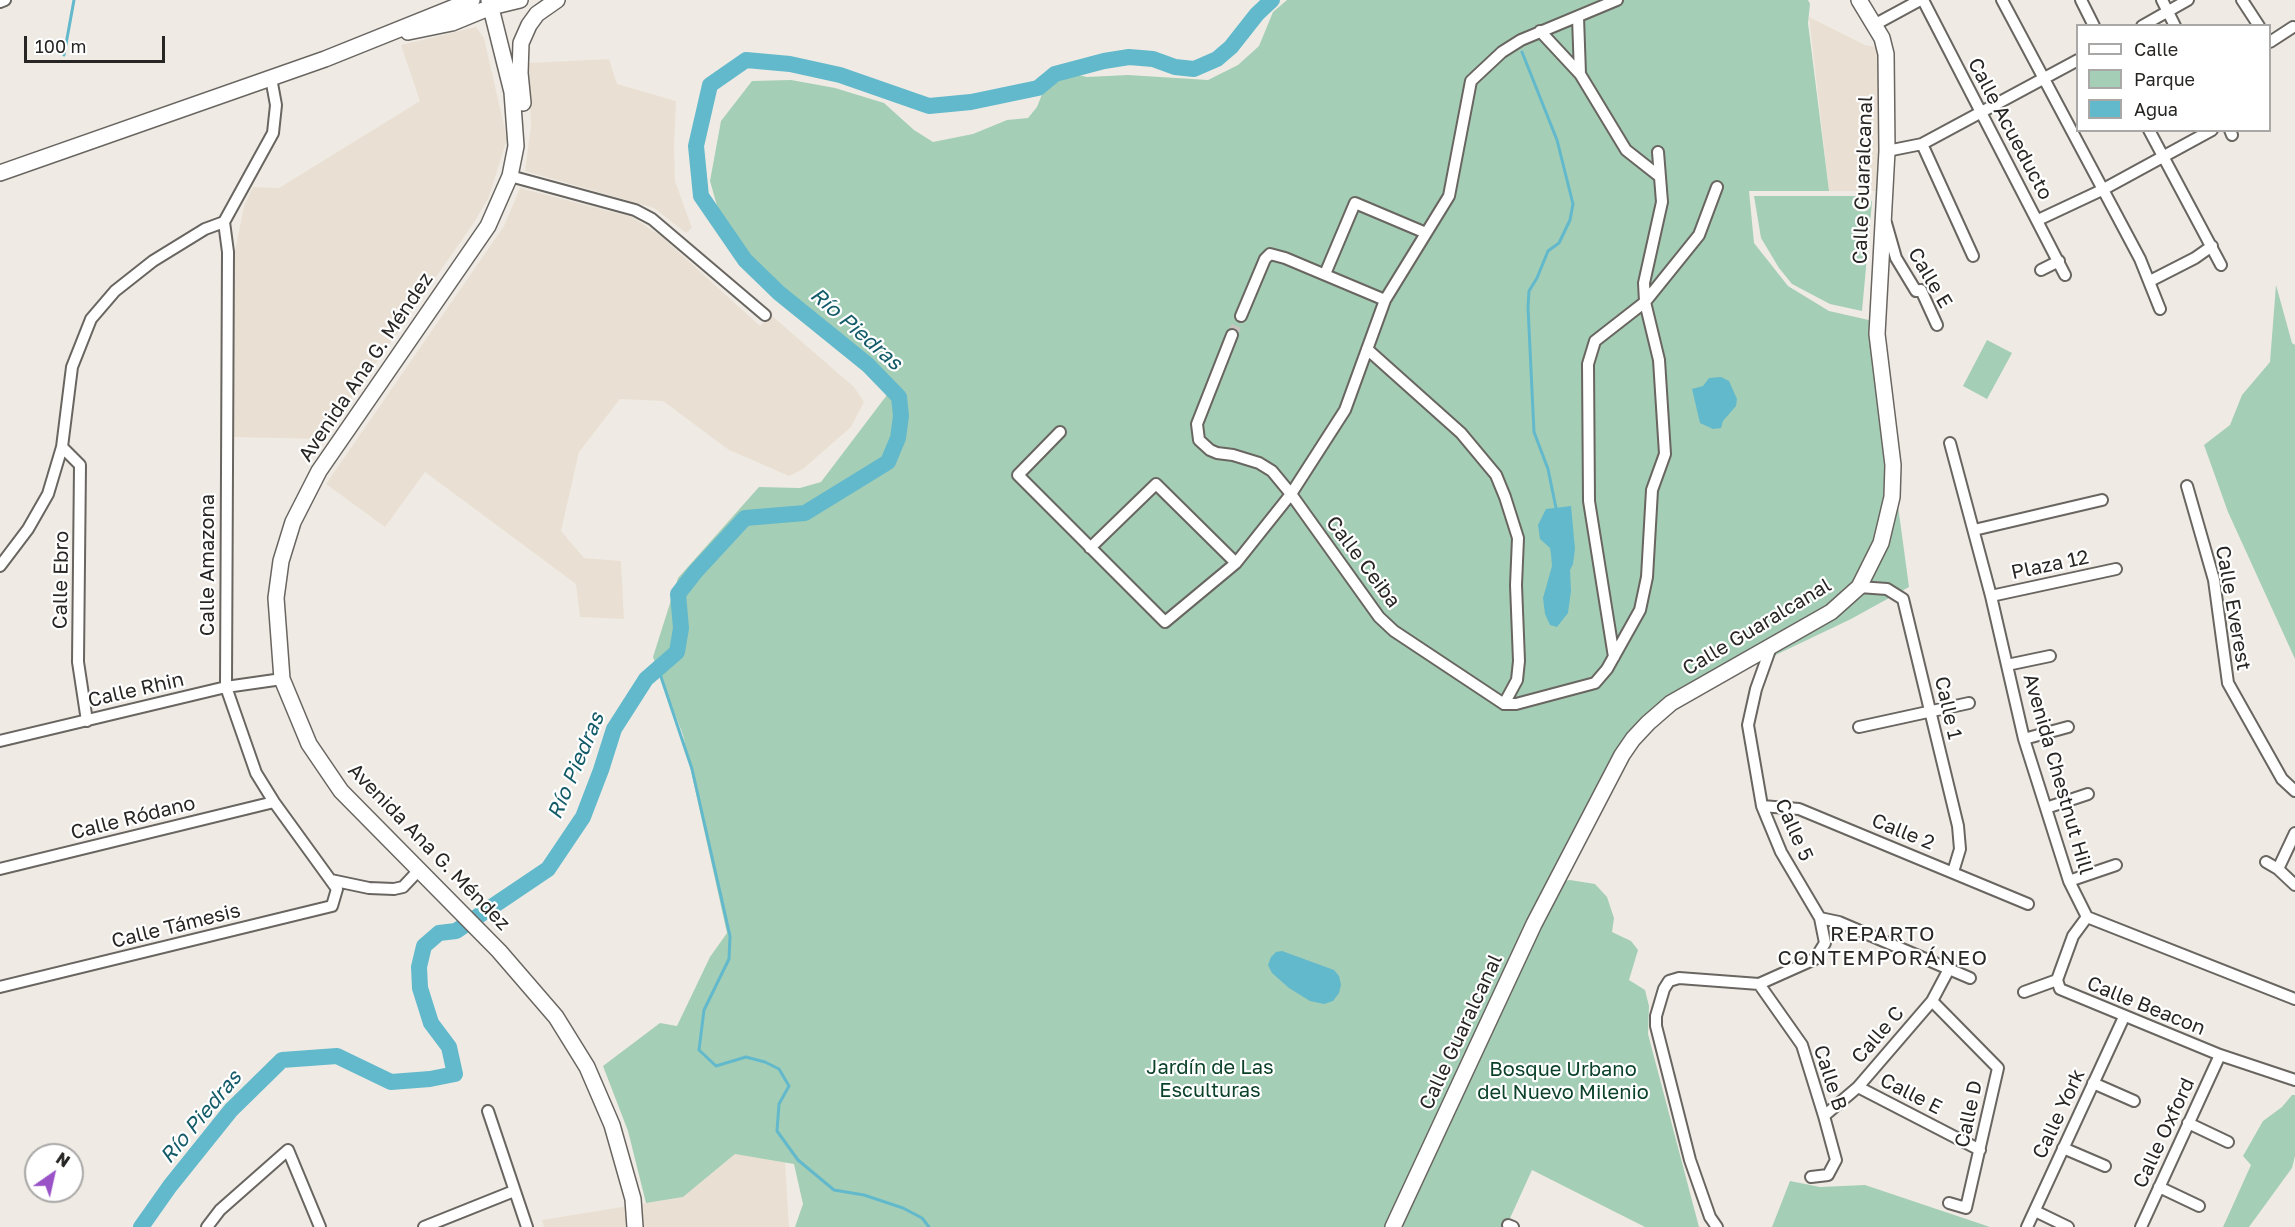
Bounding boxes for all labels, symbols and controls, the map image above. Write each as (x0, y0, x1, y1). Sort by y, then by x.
scale bar (27, 24, 168, 62)
legend (2076, 24, 2271, 132)
text: 100 m (35, 35, 86, 57)
text: Calle (2134, 38, 2178, 60)
street label: Calle Acueducto (1963, 54, 2057, 204)
text: Parque (2134, 68, 2195, 90)
street label: Calle Guaralcanal (1848, 95, 1878, 265)
text: Agua (2134, 98, 2178, 120)
street label: Calle E (1903, 243, 1957, 313)
street label: Avenida Ana G. Méndez (294, 268, 438, 466)
water label: Río Piedras (805, 282, 907, 376)
street label: Calle Amazona (196, 494, 220, 636)
street label: Calle Ceiba (1321, 512, 1405, 612)
street label: Calle Ebro (48, 531, 74, 629)
street label: Calle Everest (2210, 544, 2256, 672)
street label: Plaza 12 (2009, 545, 2091, 585)
street label: Calle Guaralcanal (1678, 573, 1836, 681)
street label: Calle Rhin (86, 667, 186, 713)
street label: Avenida Chestnut Hill (2018, 671, 2098, 877)
street label: Calle 1 (1929, 674, 1967, 742)
water label: Río Piedras (542, 709, 610, 823)
street label: Avenida Ana G. Méndez (343, 759, 515, 935)
street label: Calle Ródano (68, 791, 198, 845)
street label: Calle 5 (1770, 795, 1818, 865)
street label: Calle 2 (1868, 809, 1938, 855)
street label: Calle Támesis (109, 898, 243, 954)
district label: REPARTO CONTEMPORÁNEO (1777, 921, 1989, 971)
street label: Calle Guaralcanal (1414, 950, 1508, 1114)
street label: Calle Beacon (2083, 971, 2209, 1041)
street label: Calle C (1847, 1002, 1909, 1068)
street label: Calle B (1808, 1042, 1852, 1114)
park label: Jardín de Las Esculturas (1146, 1056, 1274, 1103)
park label: Bosque Urbano del Nuevo Milenio (1477, 1058, 1649, 1105)
street label: Calle York (2028, 1065, 2090, 1163)
water label: Río Piedras (155, 1066, 247, 1168)
street label: Calle E (1876, 1068, 1946, 1120)
street label: Calle Oxford (2128, 1074, 2200, 1192)
street label: Calle D (1950, 1078, 1988, 1150)
north arrow (24, 1143, 84, 1203)
text: N (52, 1148, 74, 1171)

